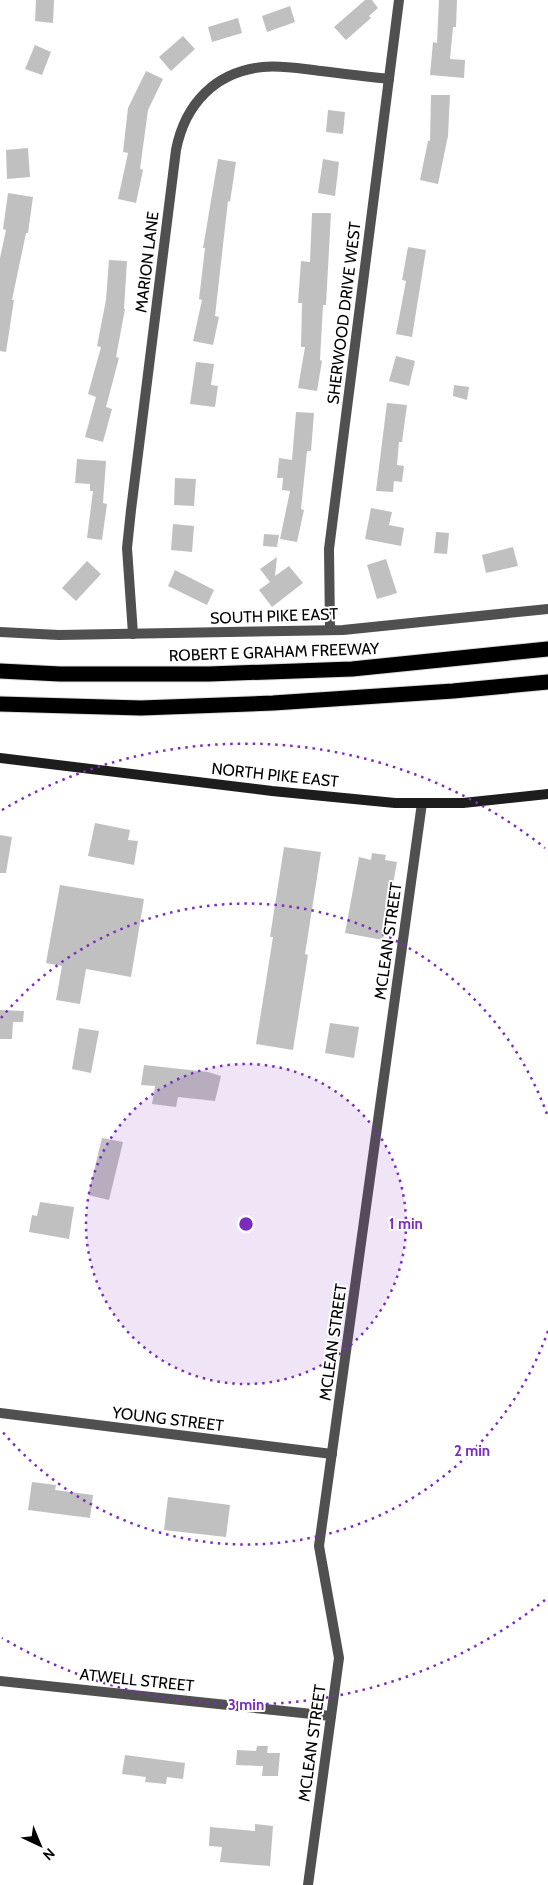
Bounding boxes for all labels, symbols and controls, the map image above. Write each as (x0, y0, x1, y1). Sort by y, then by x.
street label: MARION LANE (131, 210, 163, 314)
street label: SHERWOOD DRIVE WEST (323, 220, 365, 405)
street label: SOUTH PIKE EAST (210, 604, 339, 628)
street label: ROBERT E GRAHAM FREEWAY (168, 639, 380, 665)
street label: NORTH PIKE EAST (210, 759, 340, 791)
street label: MCLEAN STREET (370, 881, 406, 1001)
centre of rings (237, 1215, 255, 1233)
text: 1 min (389, 1215, 423, 1233)
street label: MCLEAN STREET (315, 1282, 351, 1402)
street label: YOUNG STREET (110, 1403, 225, 1435)
text: 2 min (454, 1442, 490, 1460)
street label: ATWELL STREET (79, 1665, 196, 1696)
street label: MCLEAN STREET (294, 1683, 330, 1803)
text: 3 min (228, 1696, 264, 1714)
north arrow (15, 1820, 65, 1870)
text: N (39, 1844, 59, 1864)

